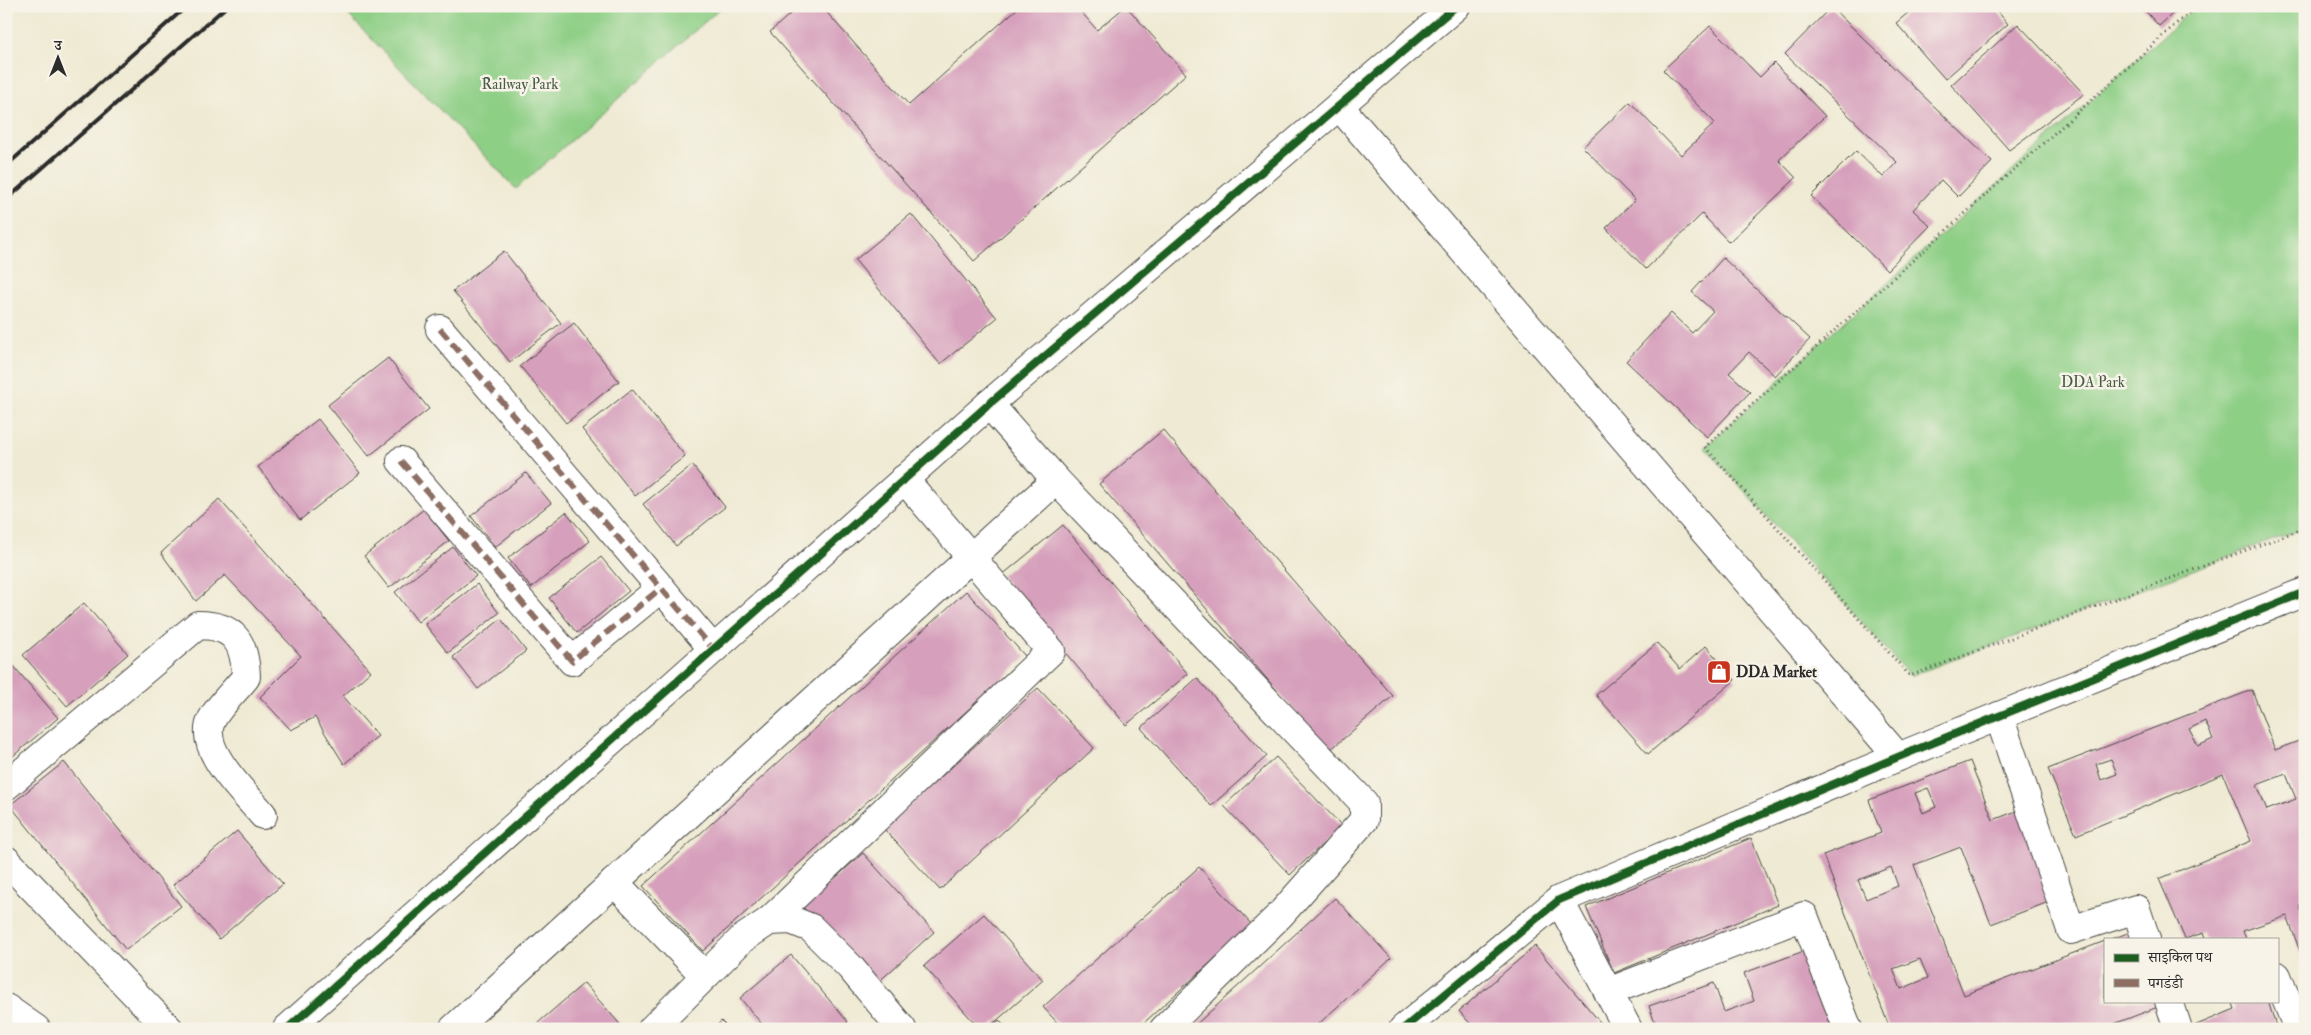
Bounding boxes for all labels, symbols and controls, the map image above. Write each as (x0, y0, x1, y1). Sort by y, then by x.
north arrow (32, 32, 82, 82)
text: उ (53, 37, 62, 54)
park label: Railway Park (482, 75, 558, 94)
park label: DDA Park (2061, 373, 2125, 392)
shop icon: DDA Market (1706, 659, 1732, 685)
place label: DDA Market (1736, 663, 1817, 682)
legend (2104, 938, 2278, 1002)
text: साइकिल पथ (2147, 948, 2213, 967)
text: पगडंडी (2147, 974, 2184, 993)

